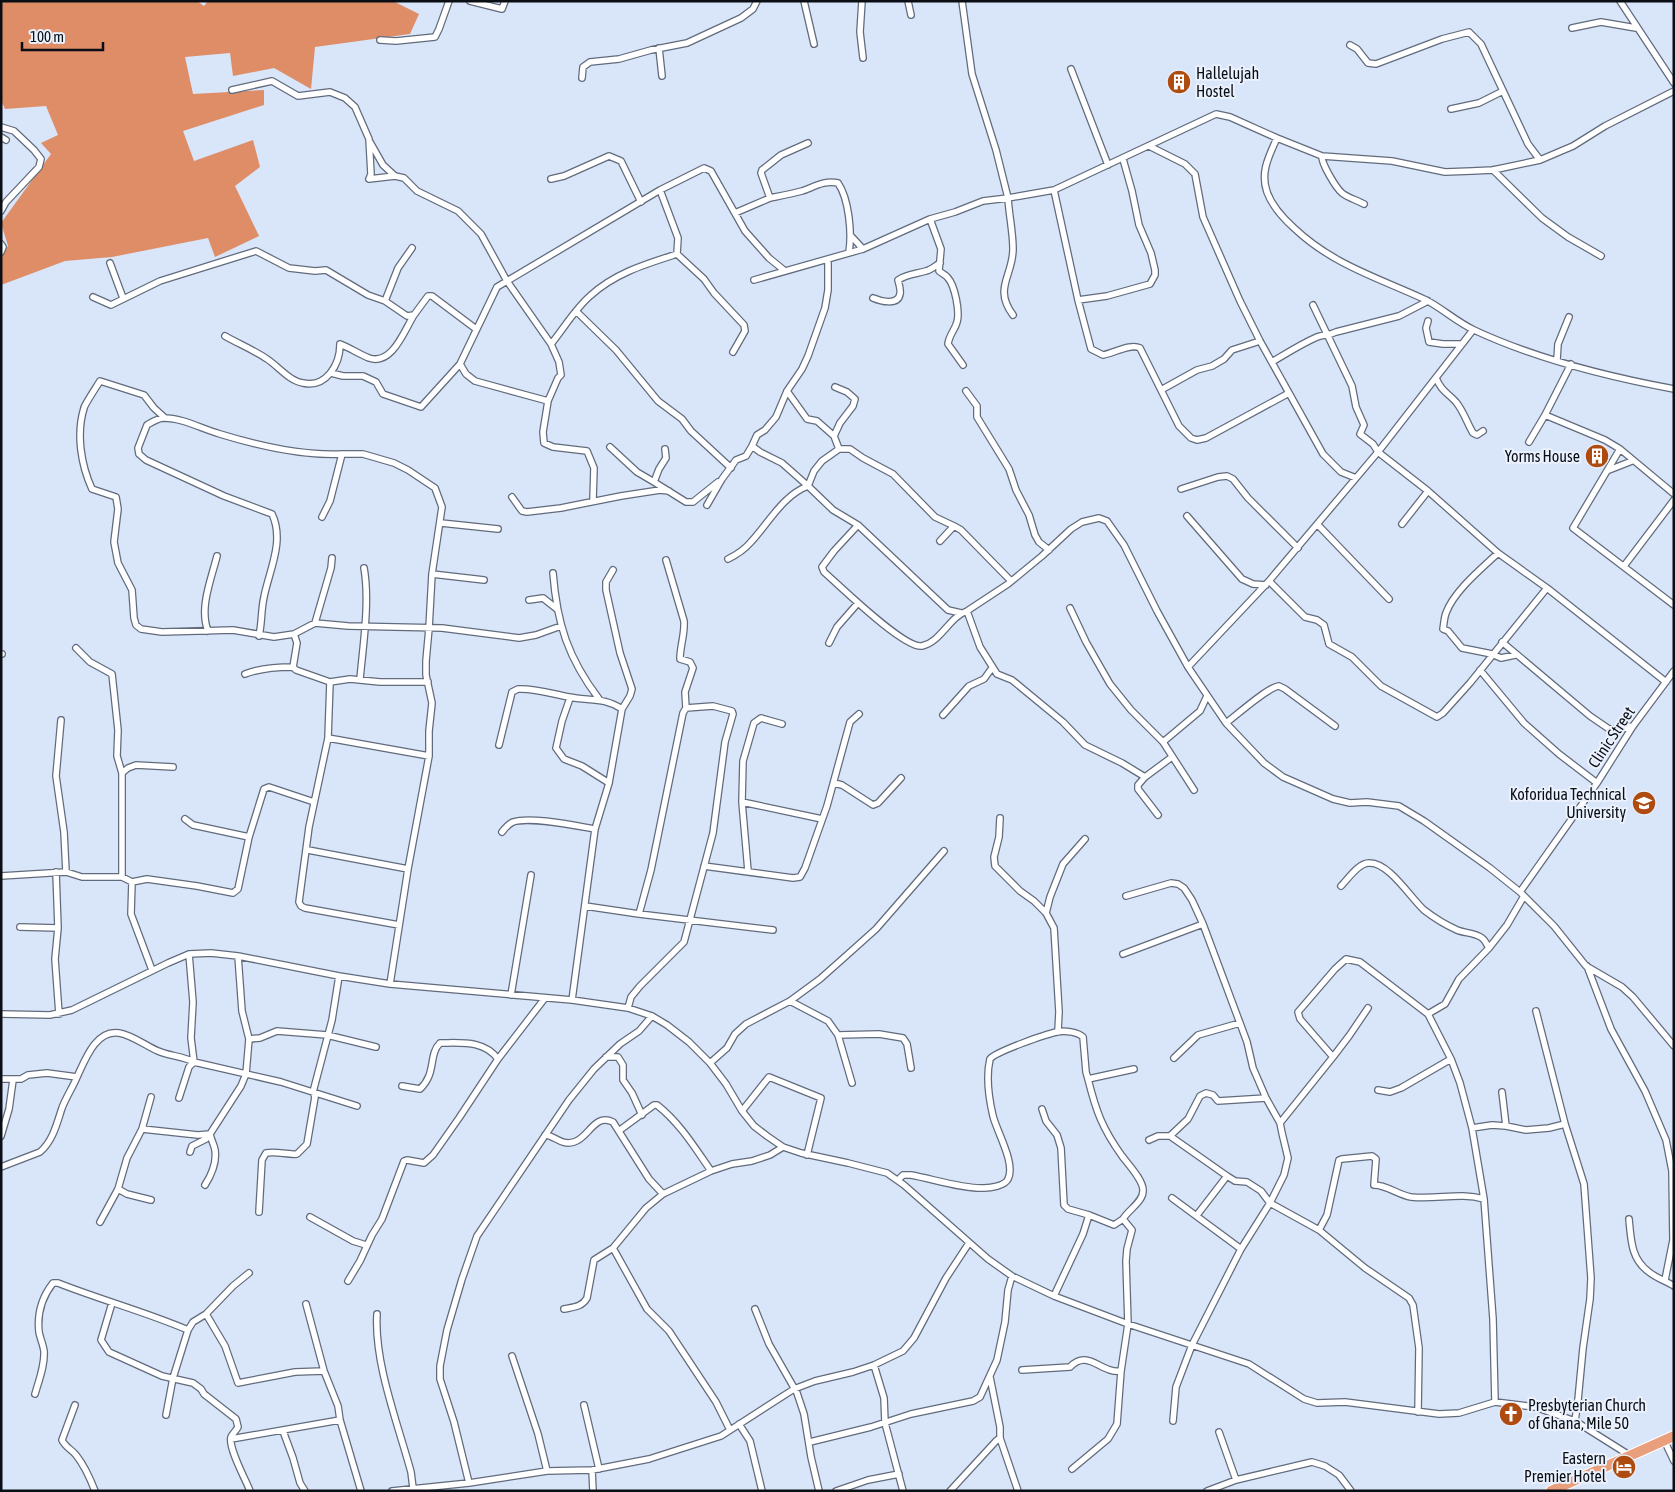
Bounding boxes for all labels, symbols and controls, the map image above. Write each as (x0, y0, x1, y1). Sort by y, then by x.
scale bar (22, 20, 104, 52)
text: 100 m (30, 28, 64, 45)
place label: Hallelujah Hostel (1196, 64, 1259, 100)
building icon: Hallelujah Hostel (1166, 69, 1192, 95)
building icon: Yorms House (1584, 443, 1610, 469)
place label: Yorms House (1505, 447, 1580, 465)
street label: Clinic Street (1584, 703, 1638, 771)
place label: Koforidua Technical University (1510, 785, 1627, 822)
school or university icon: Koforidua Technical University (1631, 790, 1657, 816)
place label: Presbyterian Church of Ghana, Mile 50 (1528, 1396, 1646, 1432)
church icon: Presbyterian Church of Ghana, Mile 50 (1498, 1401, 1524, 1427)
place label: Eastern Premier Hotel (1524, 1449, 1607, 1485)
hotel icon: Eastern Premier Hotel (1611, 1454, 1637, 1480)

